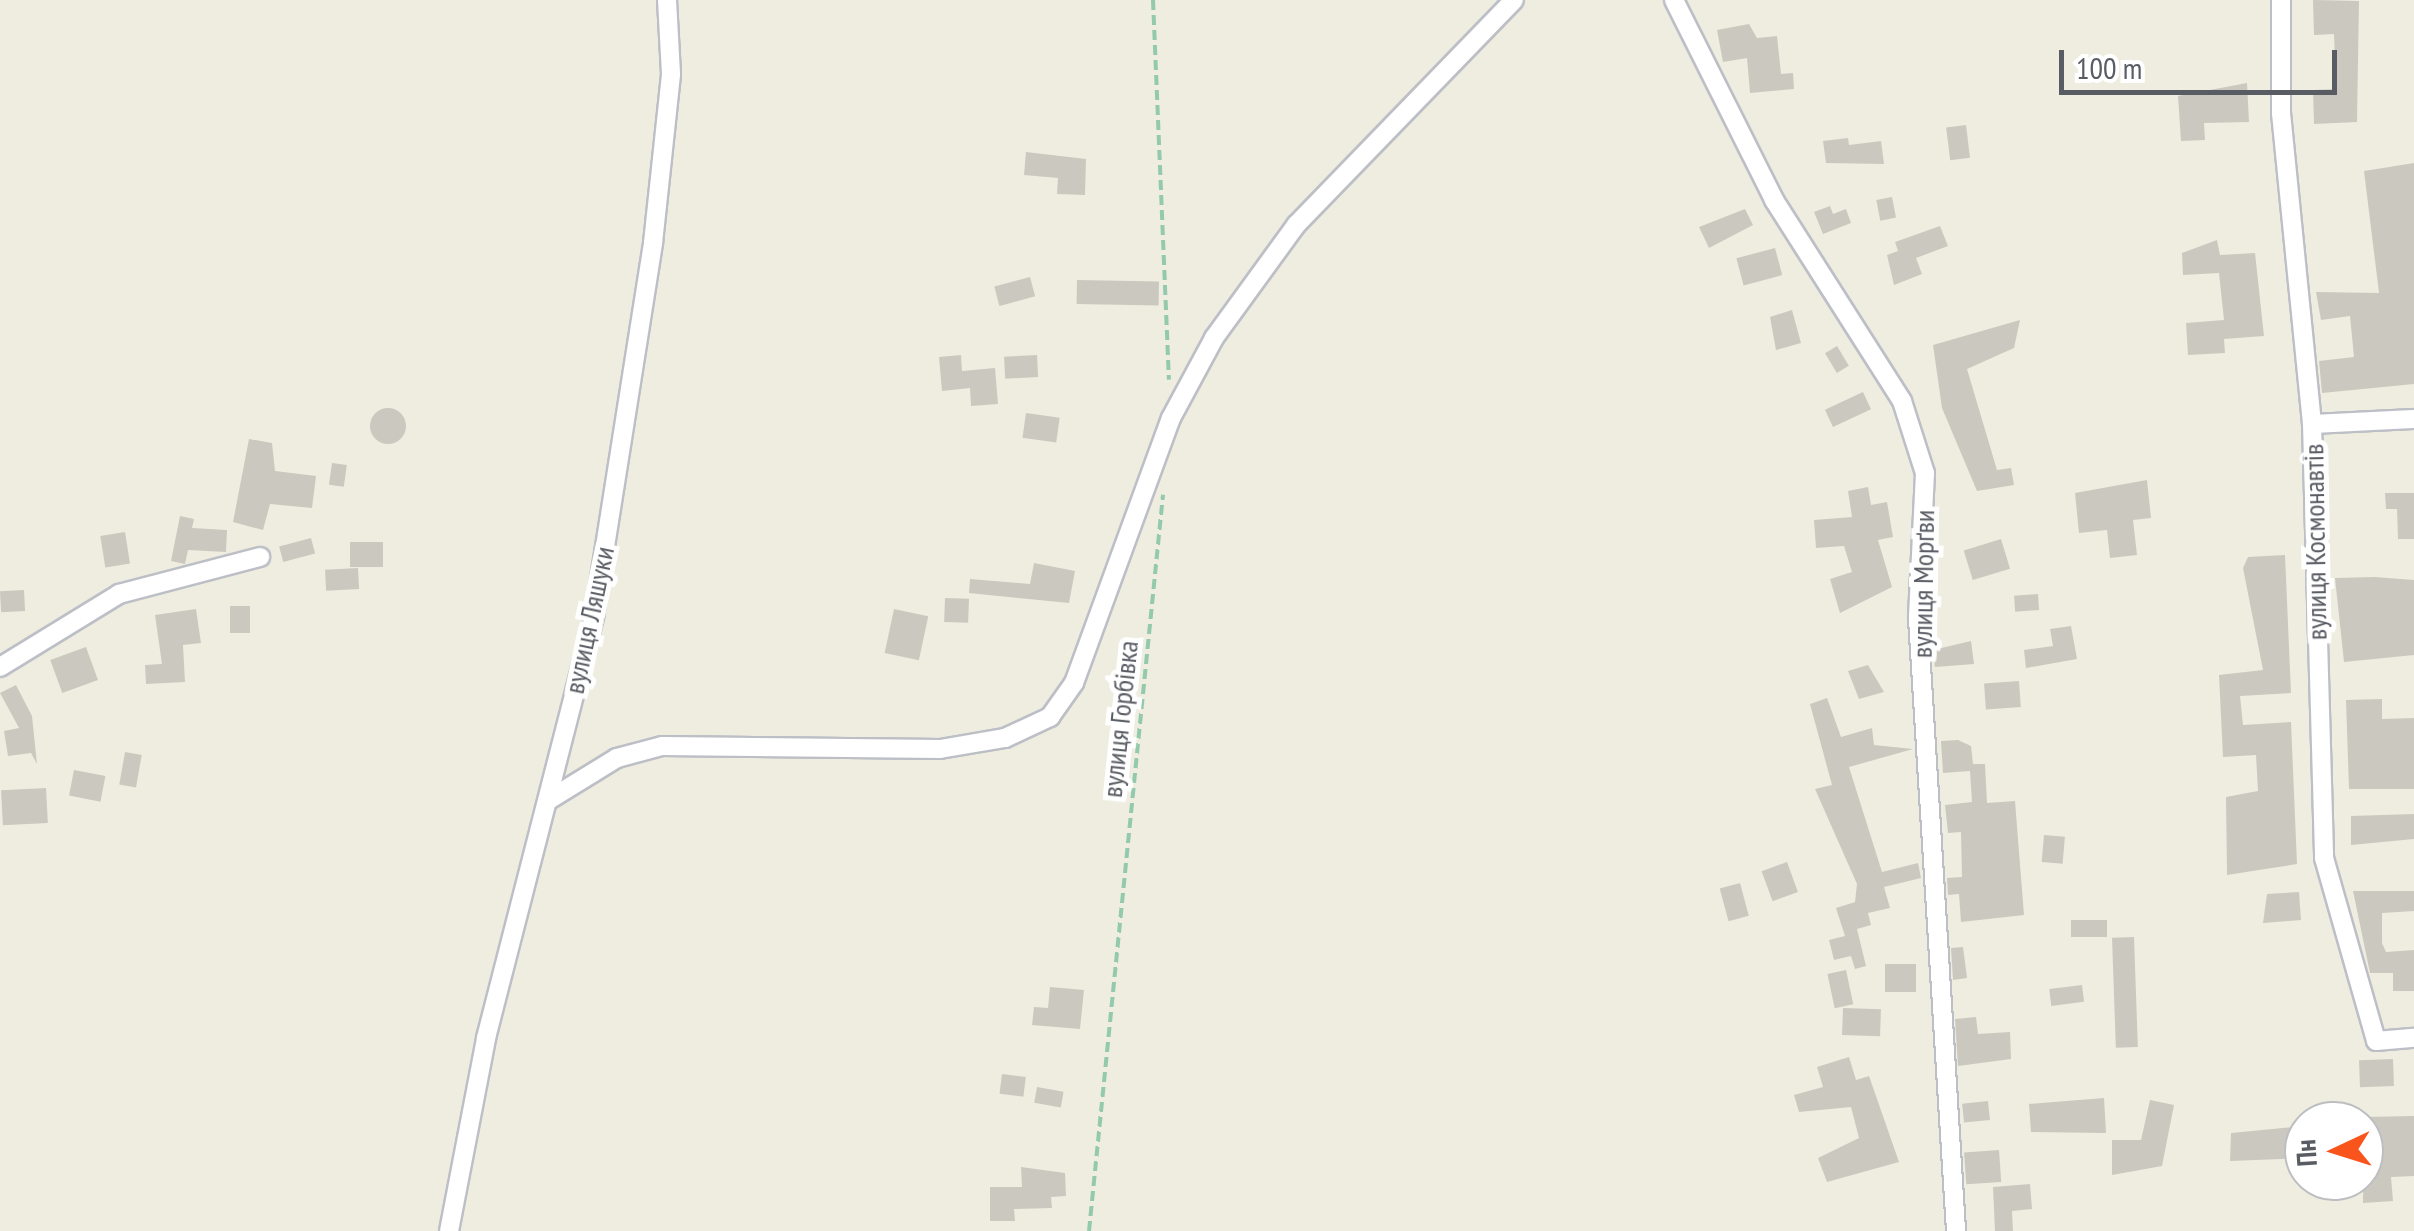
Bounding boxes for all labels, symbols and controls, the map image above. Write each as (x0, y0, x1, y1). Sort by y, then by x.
scale bar (2064, 30, 2342, 92)
text: 100 m (2076, 48, 2142, 87)
street label: вулиця Космонавтів (2296, 443, 2334, 641)
street label: вулиця Морґви (1905, 510, 1941, 658)
street label: вулиця Ляшуки (557, 543, 621, 697)
street label: вулиця Горбівка (1095, 639, 1145, 799)
north arrow (2284, 1101, 2384, 1201)
text: Пн (2286, 1138, 2325, 1168)

